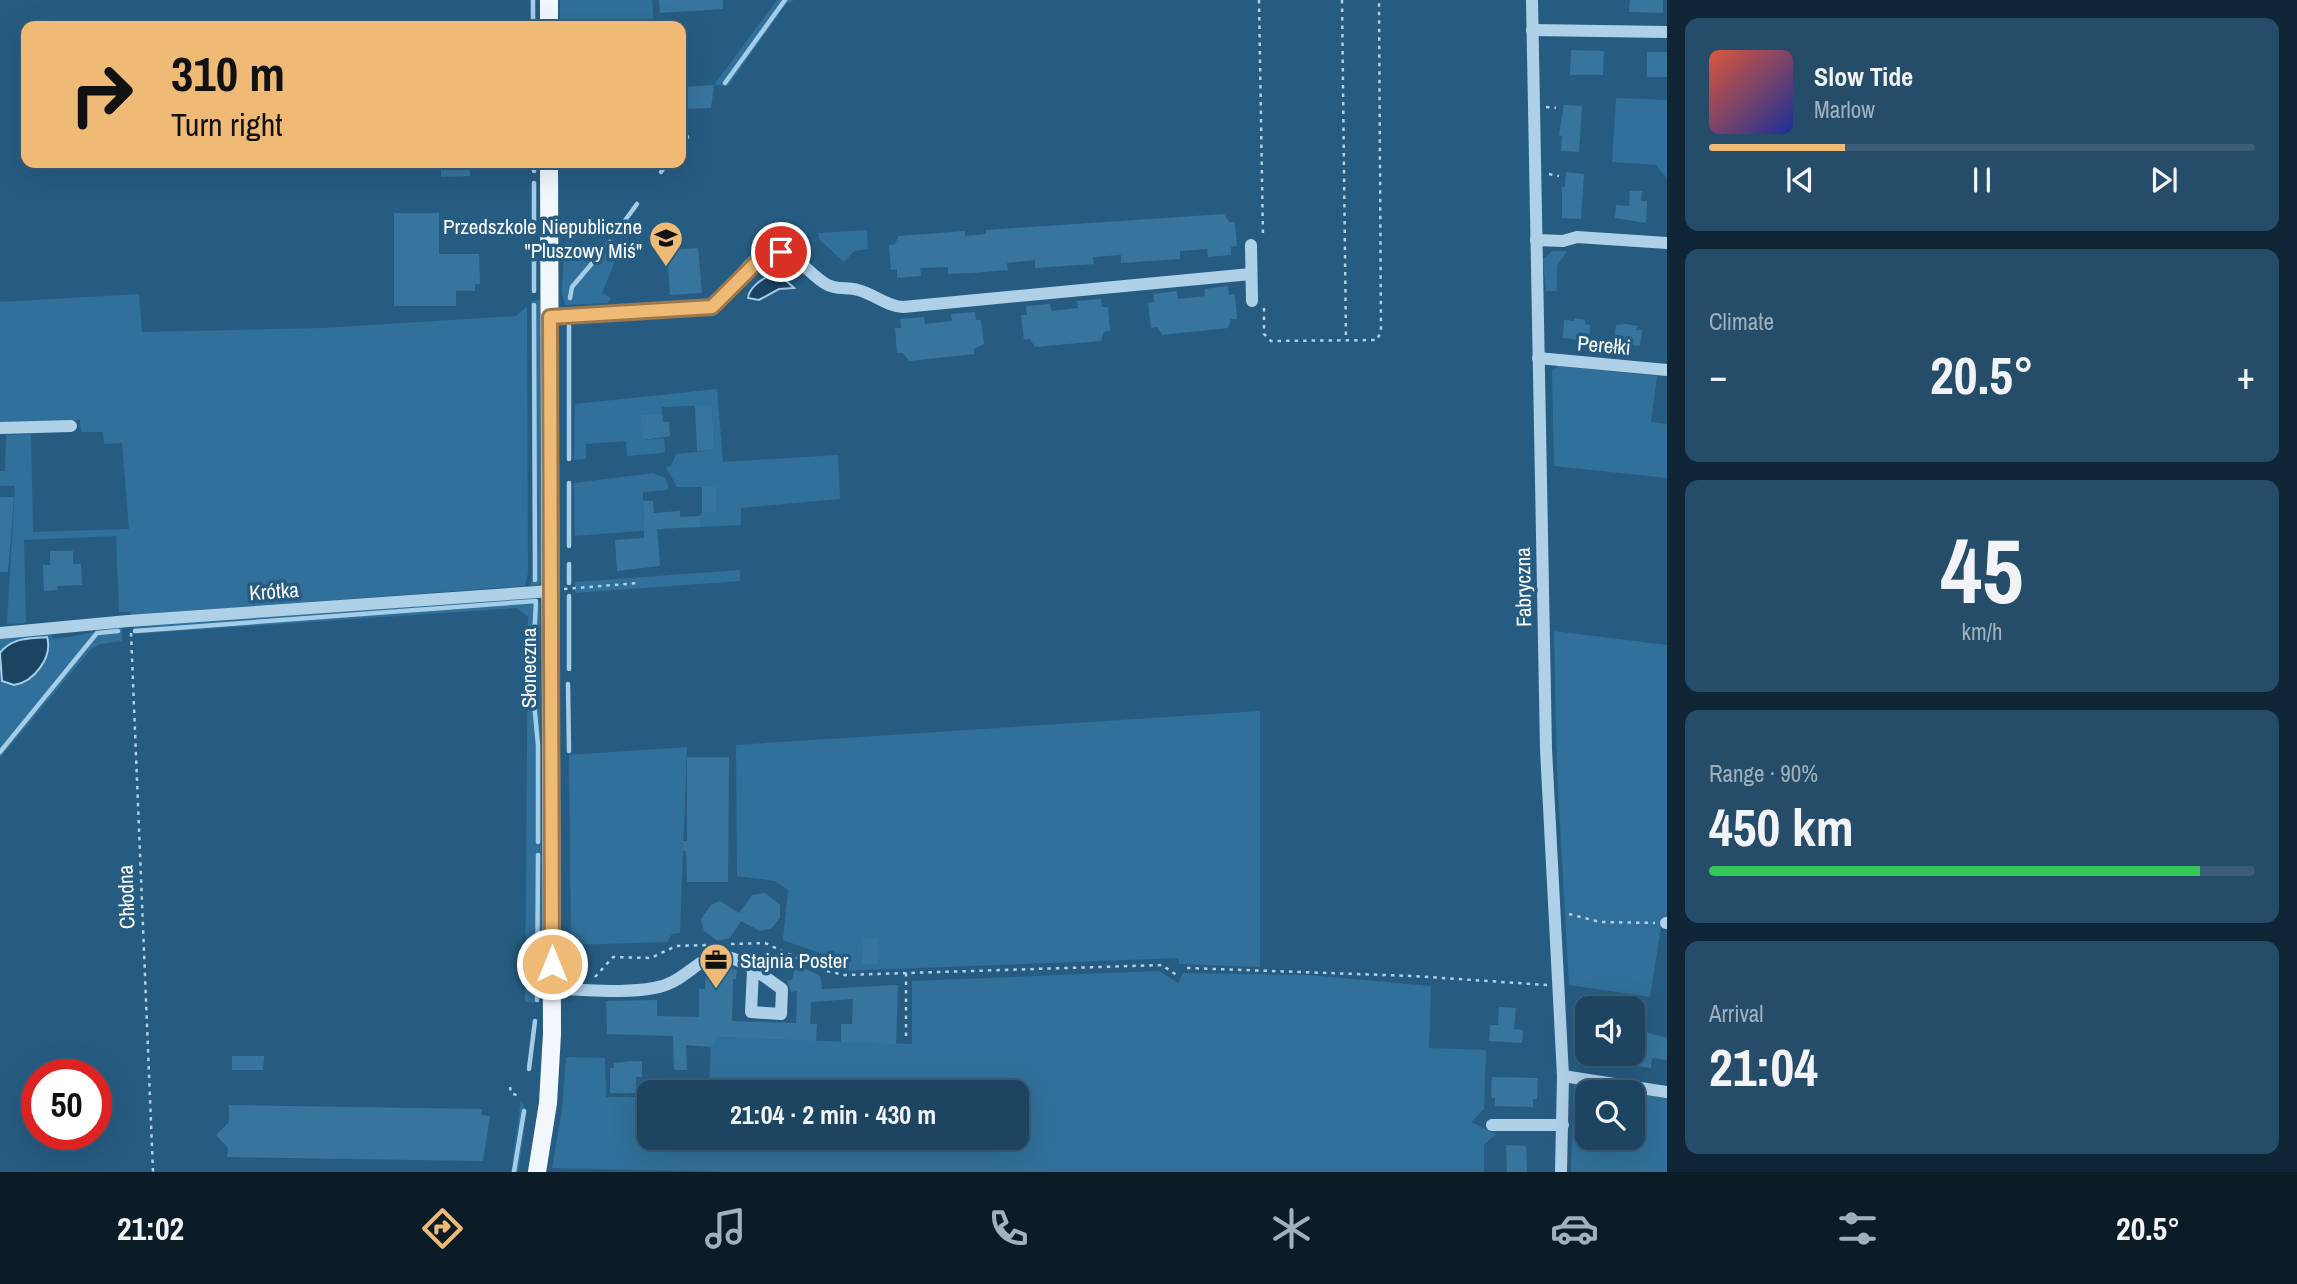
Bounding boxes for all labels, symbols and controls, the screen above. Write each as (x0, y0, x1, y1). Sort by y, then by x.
text: 310 m (171, 40, 285, 106)
icon: right (56, 49, 147, 140)
text: Slow Tide (1814, 59, 1913, 94)
text: Marlow (1814, 94, 1875, 125)
text: Turn right (171, 103, 283, 146)
icon: previous (1781, 161, 1819, 199)
icon: pause (1963, 161, 2001, 199)
icon: next (2145, 161, 2183, 199)
place label: Przedszkole Niepubliczne "Pluszowy Miś" (443, 212, 642, 265)
school or university icon: Przedszkole Niepubliczne "Pluszowy Miś" (647, 219, 685, 268)
pin (751, 222, 811, 282)
icon: arrive (762, 233, 800, 271)
text: Climate (1709, 306, 1774, 337)
street label: Perełki (1576, 328, 1632, 362)
text: 20.5° (1930, 340, 2034, 410)
text: − (1709, 350, 1727, 401)
text: + (2237, 350, 2255, 401)
text: 45 (1941, 509, 2024, 631)
street label: Fabryczna (1508, 547, 1538, 627)
street label: Krótka (248, 575, 300, 607)
text: km/h (1962, 616, 2002, 647)
street label: Słoneczna (514, 627, 543, 708)
text: Range · 90% (1709, 758, 1818, 789)
text: 450 km (1709, 792, 1854, 862)
street label: Chłodna (110, 864, 142, 930)
position arrow (515, 927, 589, 1001)
office icon: Stajnia Poster (697, 941, 735, 990)
place label: Stajnia Poster (740, 946, 848, 975)
map controls (1575, 996, 1645, 1150)
button: sound (1575, 996, 1645, 1066)
text: Arrival (1709, 998, 1764, 1029)
text: 21:04 (1709, 1032, 1818, 1102)
speed limit sign: 50 (21, 1059, 112, 1150)
button: search (1575, 1080, 1645, 1150)
text: 21:04 · 2 min · 430 m (730, 1097, 936, 1132)
icon: directions (418, 1204, 467, 1253)
icon: music (701, 1204, 750, 1253)
icon: phone (984, 1204, 1033, 1253)
icon: climate (1267, 1204, 1316, 1253)
icon: car (1550, 1204, 1599, 1253)
icon: filters (1833, 1204, 1882, 1253)
text: 21:02 (117, 1207, 184, 1250)
text: 20.5° (2116, 1207, 2180, 1250)

